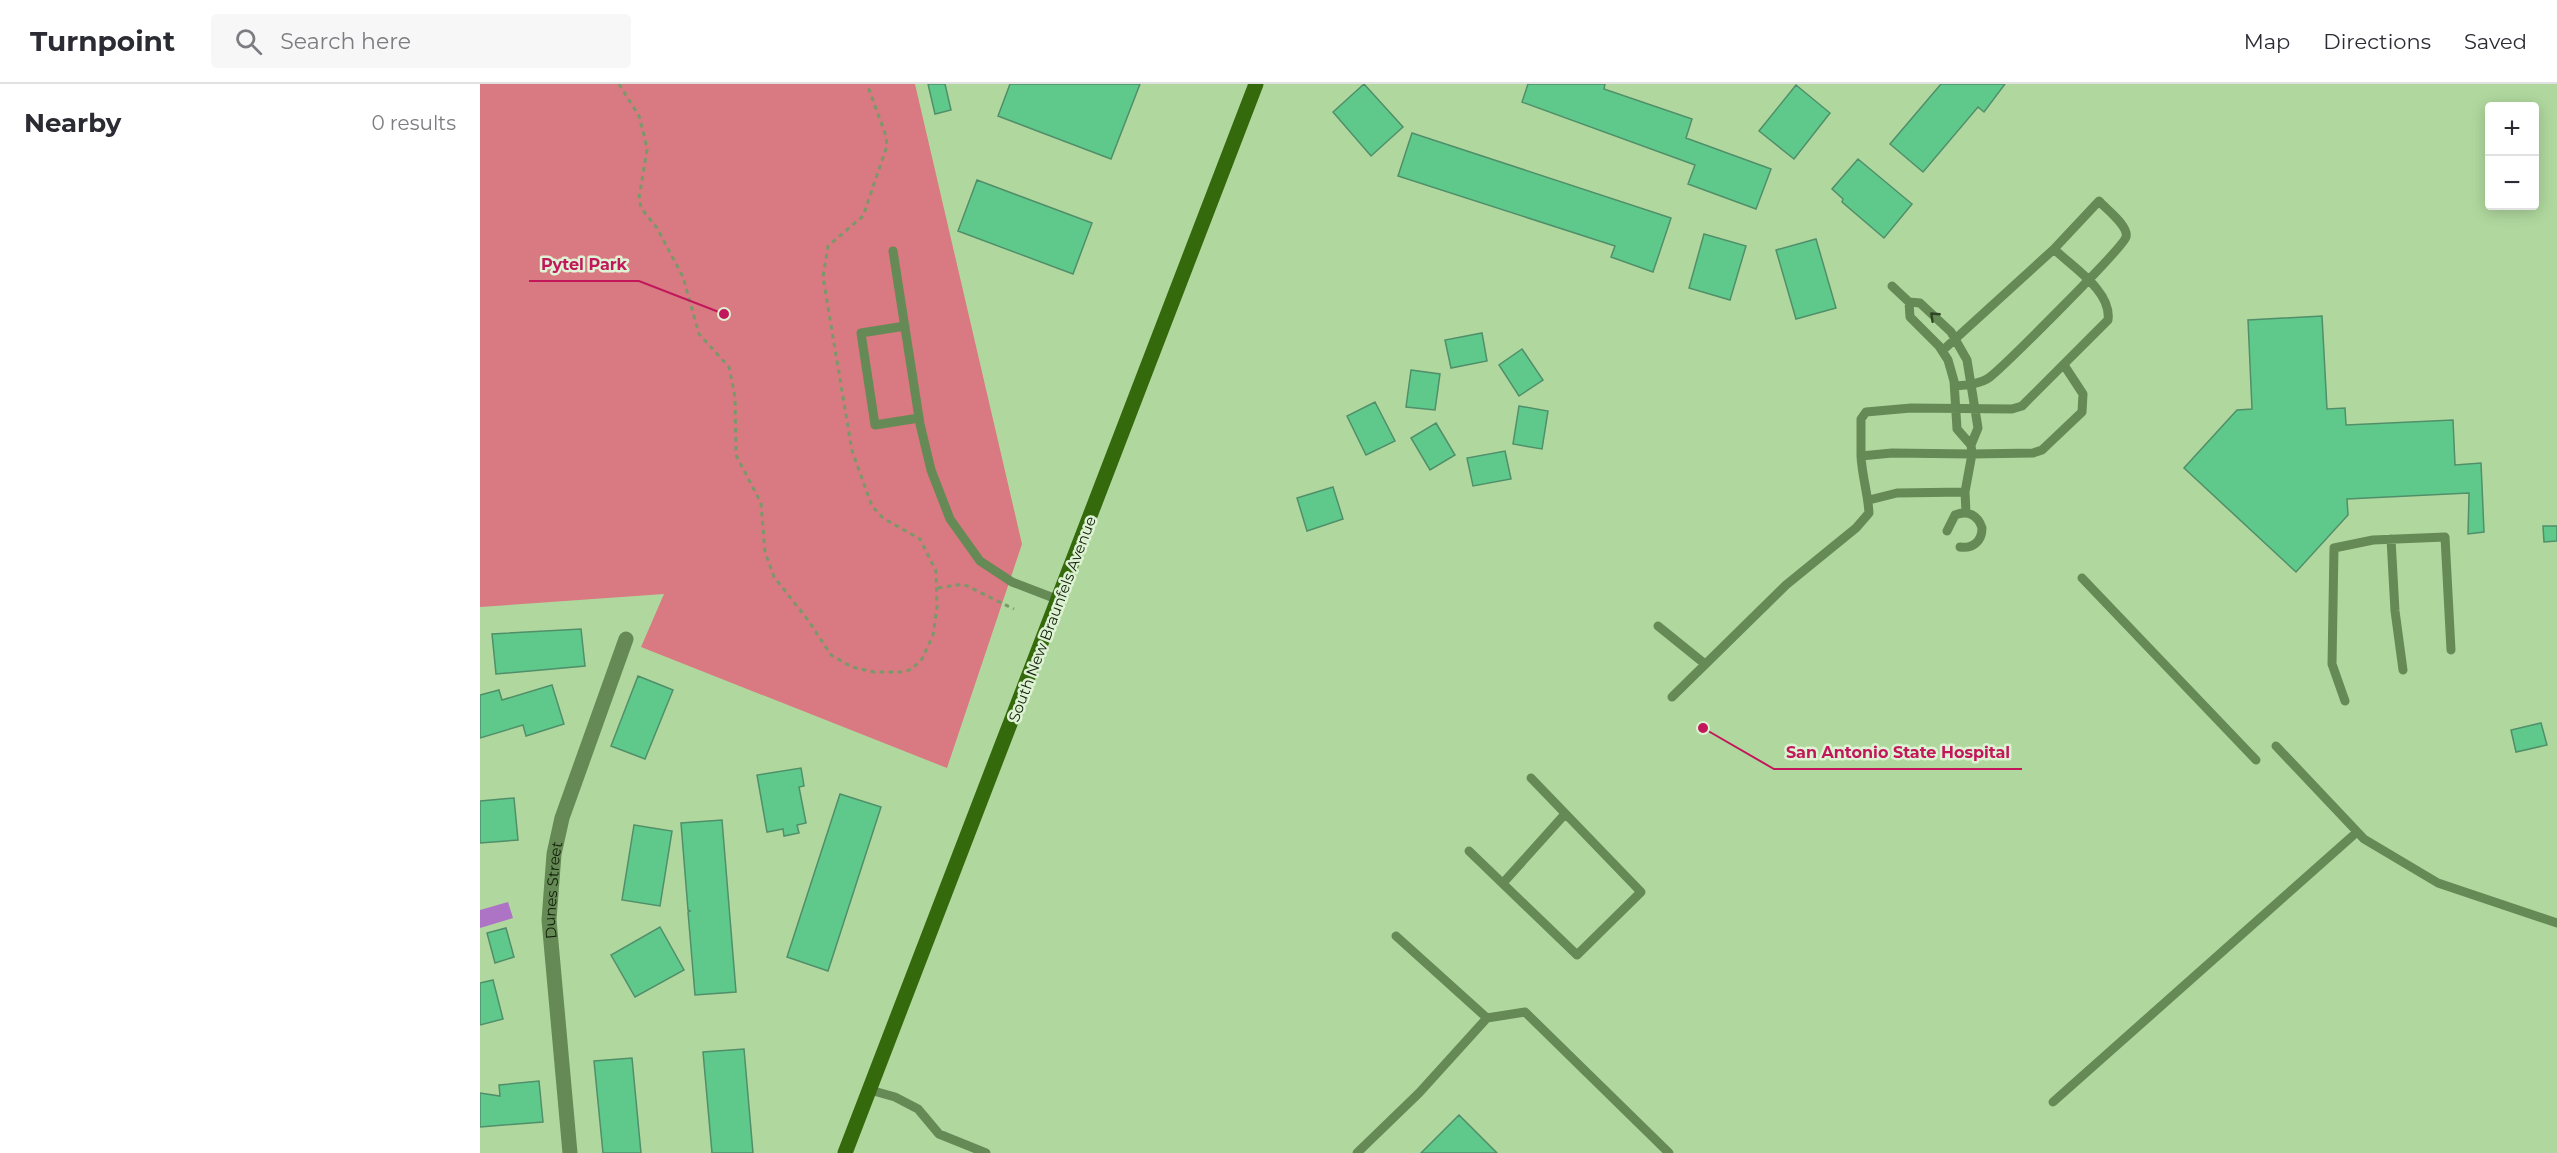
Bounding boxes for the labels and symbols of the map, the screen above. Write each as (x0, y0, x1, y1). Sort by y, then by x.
callout: Pytel Park (529, 247, 639, 281)
text: Pytel Park (541, 255, 628, 274)
one-way arrow (1931, 312, 1941, 323)
street label: South New Braunfels Avenue (1004, 513, 1100, 725)
callout: San Antonio State Hospital (1774, 735, 2022, 769)
text: San Antonio State Hospital (1786, 743, 2010, 762)
street label: Dunes Street (539, 839, 566, 940)

